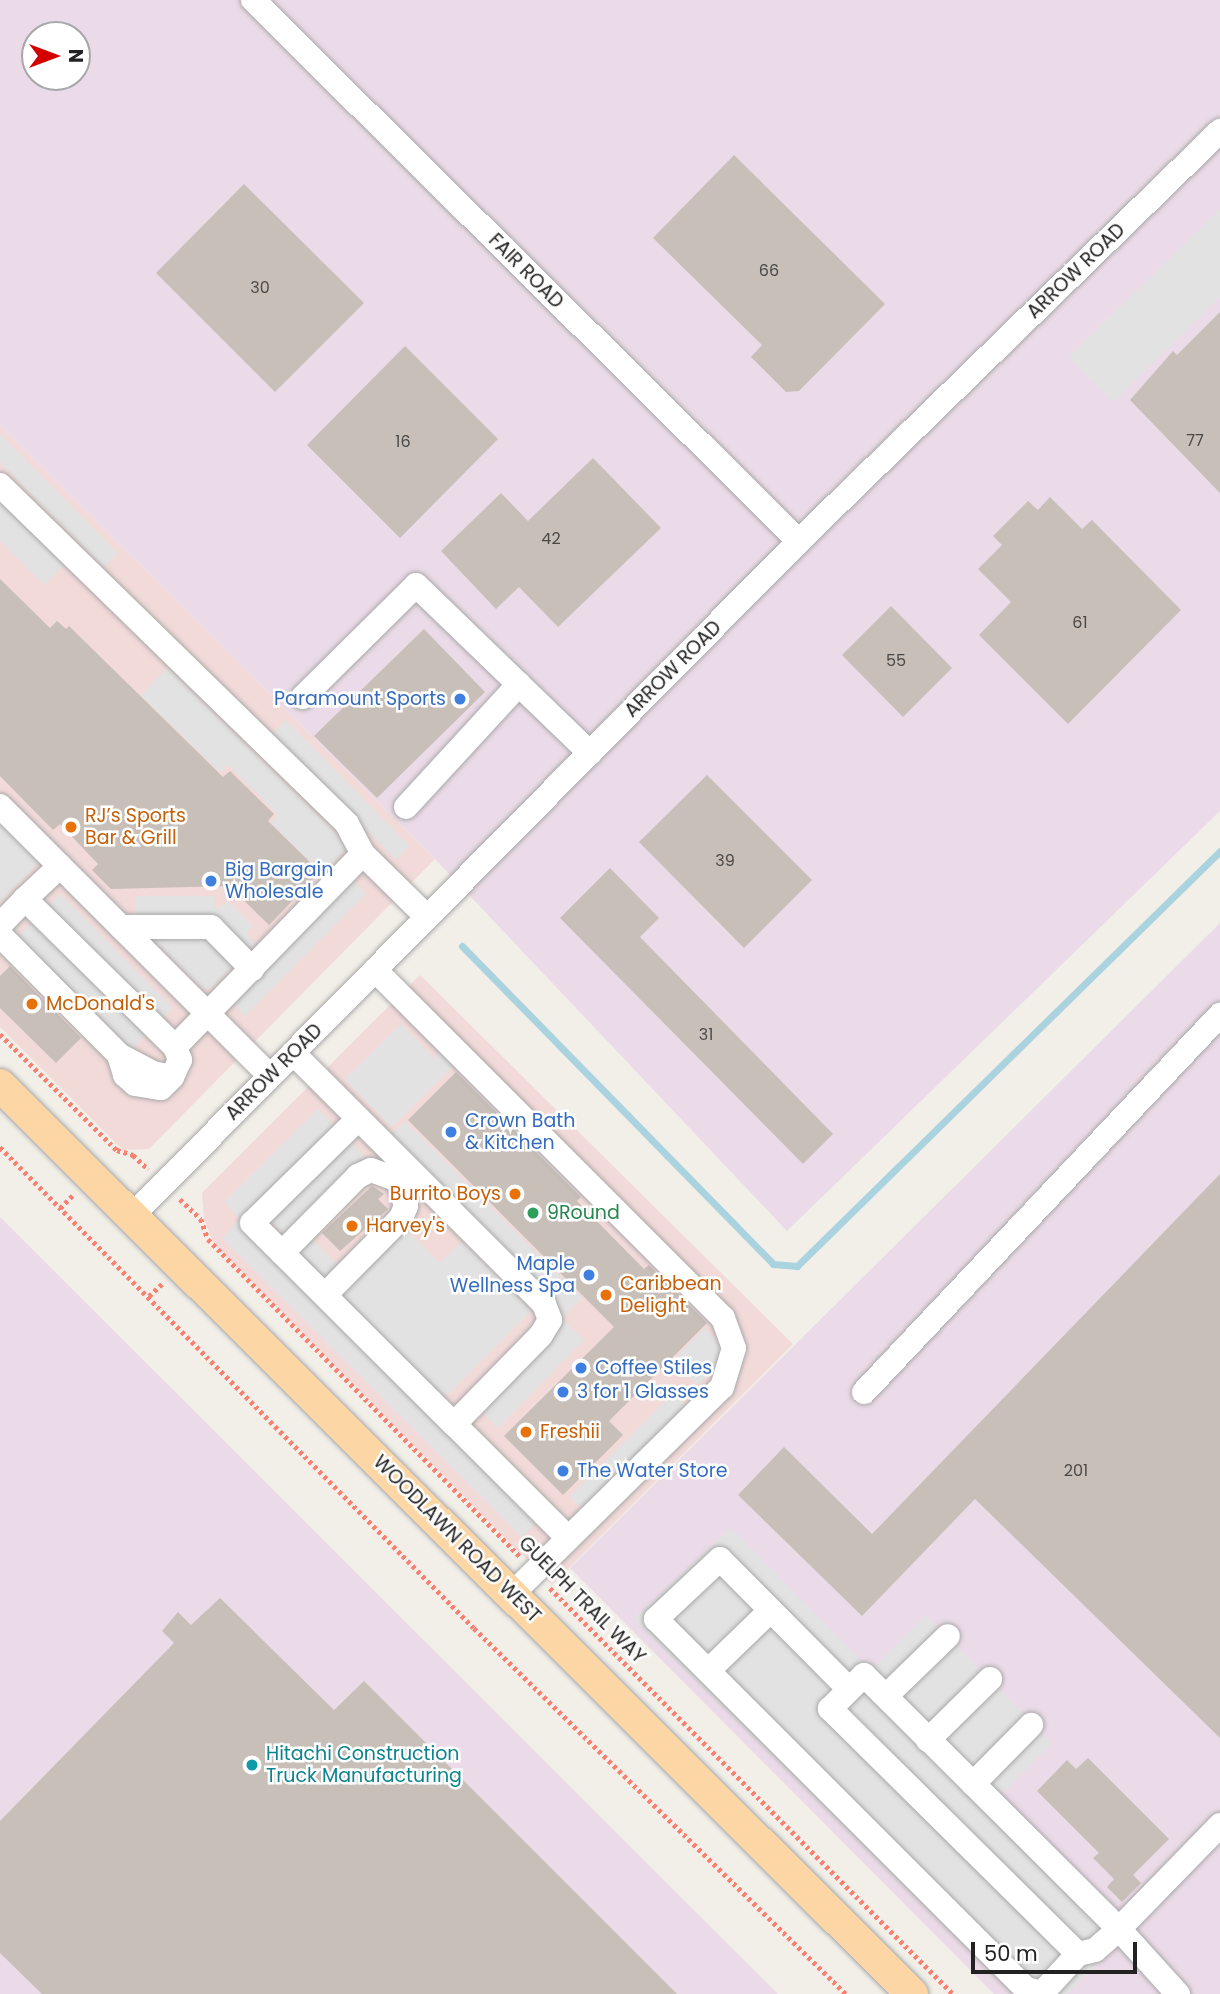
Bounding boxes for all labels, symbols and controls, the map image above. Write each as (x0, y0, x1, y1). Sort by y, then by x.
north arrow (21, 21, 91, 91)
text: N (62, 49, 89, 63)
street label: ARROW ROAD (1022, 219, 1130, 323)
street label: FAIR ROAD (484, 229, 568, 313)
house number: 66 (759, 261, 779, 281)
house number: 30 (250, 278, 270, 298)
house number: 77 (1186, 431, 1204, 451)
house number: 16 (395, 432, 411, 452)
house number: 42 (541, 529, 561, 549)
house number: 61 (1072, 613, 1088, 633)
street label: ARROW ROAD (620, 616, 726, 722)
house number: 55 (886, 651, 906, 671)
place label: Paramount Sports (274, 688, 446, 710)
marker: Paramount Sports (452, 691, 468, 707)
place label: RJ’s Sports Bar & Grill (85, 805, 186, 849)
marker: RJ’s Sports Bar & Grill (63, 819, 79, 835)
house number: 39 (715, 851, 735, 871)
place label: Big Bargain Wholesale (225, 859, 333, 903)
marker: Big Bargain Wholesale (203, 873, 219, 889)
place label: McDonald's (46, 993, 155, 1015)
marker: McDonald's (24, 996, 40, 1012)
street label: ARROW ROAD (221, 1019, 327, 1125)
house number: 31 (699, 1025, 713, 1045)
place label: Crown Bath & Kitchen (465, 1110, 575, 1154)
marker: Crown Bath & Kitchen (443, 1124, 459, 1140)
place label: Burrito Boys (390, 1183, 501, 1205)
marker: Burrito Boys (507, 1186, 523, 1202)
place label: 9Round (547, 1202, 620, 1224)
marker: 9Round (525, 1205, 541, 1221)
place label: Harvey's (366, 1215, 445, 1237)
marker: Harvey's (344, 1218, 360, 1234)
place label: Maple Wellness Spa (450, 1253, 575, 1297)
marker: Maple Wellness Spa (581, 1267, 597, 1283)
place label: Caribbean Delight (620, 1273, 722, 1317)
marker: Caribbean Delight (598, 1287, 614, 1303)
place label: Coffee Stiles (595, 1357, 712, 1379)
marker: Coffee Stiles (573, 1360, 589, 1376)
place label: 3 for 1 Glasses (577, 1381, 709, 1403)
marker: 3 for 1 Glasses (555, 1384, 571, 1400)
place label: Freshii (540, 1421, 600, 1443)
marker: Freshii (518, 1424, 534, 1440)
street label: WOODLAWN ROAD WEST (369, 1451, 545, 1627)
place label: The Water Store (577, 1460, 728, 1482)
house number: 201 (1064, 1461, 1088, 1481)
marker: The Water Store (555, 1463, 571, 1479)
street label: GUELPH TRAIL WAY (514, 1532, 650, 1668)
place label: Hitachi Construction Truck Manufacturing (266, 1743, 462, 1787)
marker: Hitachi Construction Truck Manufacturing (244, 1757, 260, 1773)
scale bar (975, 1927, 1141, 1971)
text: 50 m (984, 1939, 1038, 1968)

